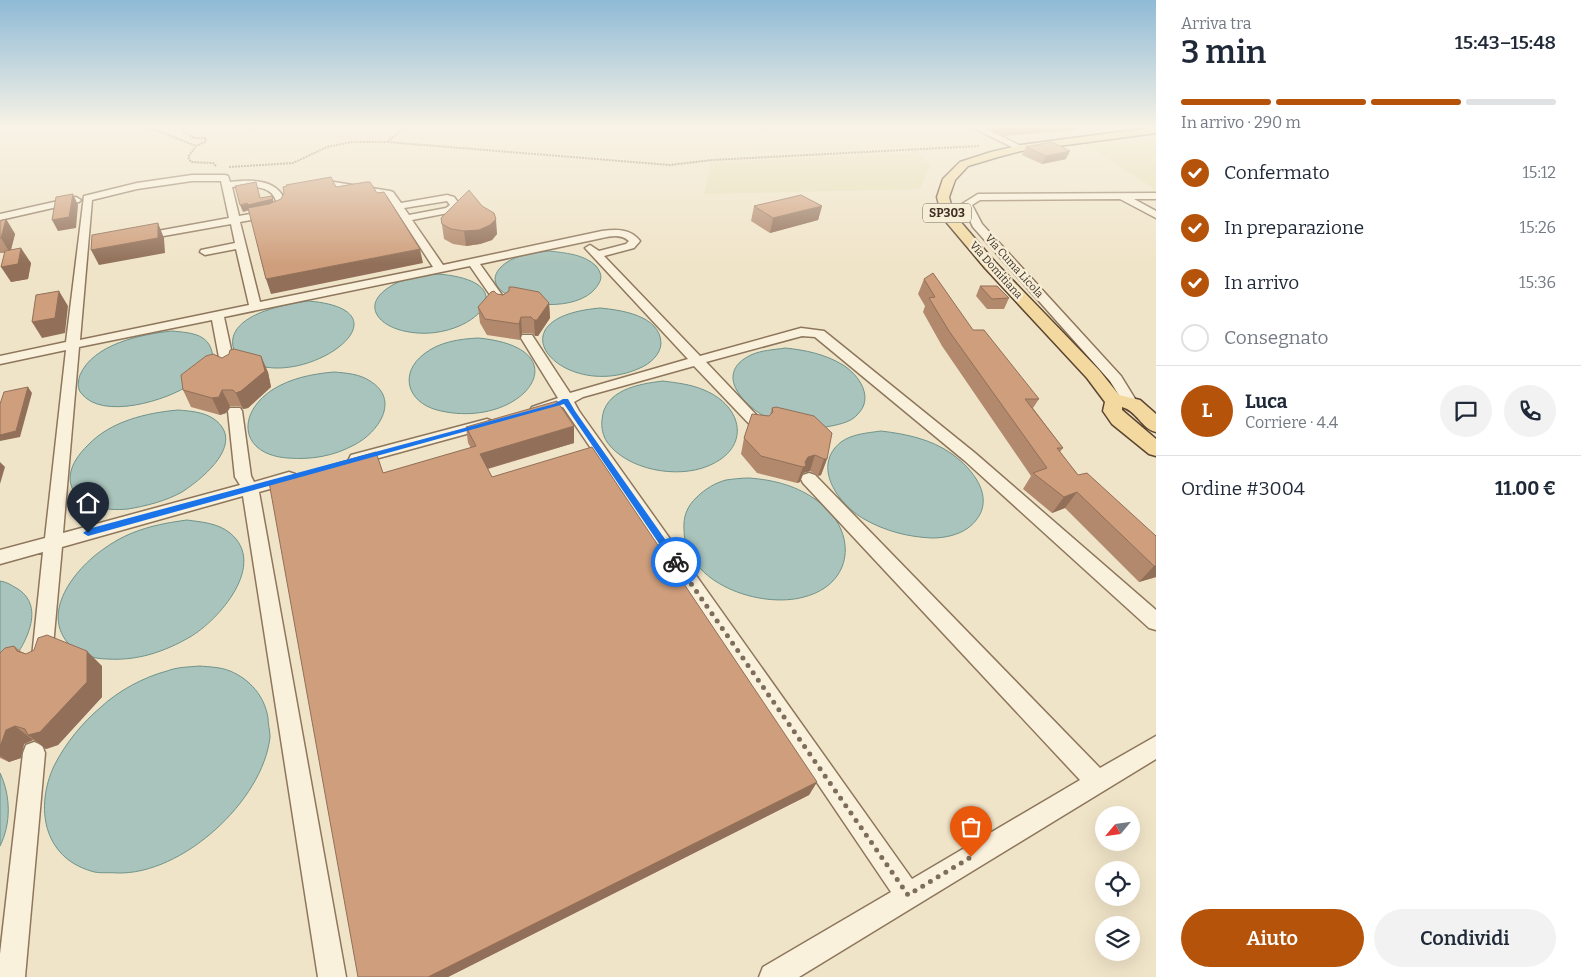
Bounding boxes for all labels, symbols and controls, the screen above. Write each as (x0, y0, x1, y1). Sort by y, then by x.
text: Arriva tra (1181, 14, 1251, 33)
text: 15:43–15:48 (1455, 31, 1556, 54)
text: 3 min (1181, 33, 1266, 71)
text: In arrivo · 290 m (1181, 113, 1301, 132)
icon: check (1181, 159, 1209, 187)
text: Confermato (1224, 161, 1330, 184)
text: 15:12 (1522, 163, 1556, 182)
road number: SP303 (923, 204, 971, 222)
icon: check (1181, 214, 1209, 242)
text: In preparazione (1224, 216, 1364, 239)
text: 15:26 (1519, 218, 1556, 237)
street label: Via Cuma Licola (982, 232, 1046, 300)
street label: Via Domitiana (967, 239, 1025, 301)
icon: check (1181, 269, 1209, 297)
text: In arrivo (1224, 271, 1299, 294)
text: 15:36 (1519, 273, 1556, 292)
text: Consegnato (1224, 326, 1329, 349)
button: chat (1440, 385, 1492, 437)
button: phone (1504, 385, 1556, 437)
text: Luca (1245, 390, 1287, 413)
text: L (1202, 399, 1212, 422)
text: Corriere · 4.4 (1245, 413, 1338, 432)
text: Ordine #3004 (1181, 477, 1305, 500)
text: 11.00 € (1495, 477, 1556, 500)
pin (67, 482, 109, 533)
icon: home (74, 489, 102, 517)
courier (651, 537, 701, 587)
icon: bike (662, 548, 690, 576)
pin (950, 806, 992, 857)
north arrow (1095, 806, 1140, 851)
map controls (1095, 806, 1140, 961)
icon: bag (957, 813, 985, 841)
button: locate (1095, 861, 1140, 906)
button: Aiuto (1181, 909, 1364, 967)
button: Condividi (1374, 909, 1556, 967)
button: layers (1095, 916, 1140, 961)

